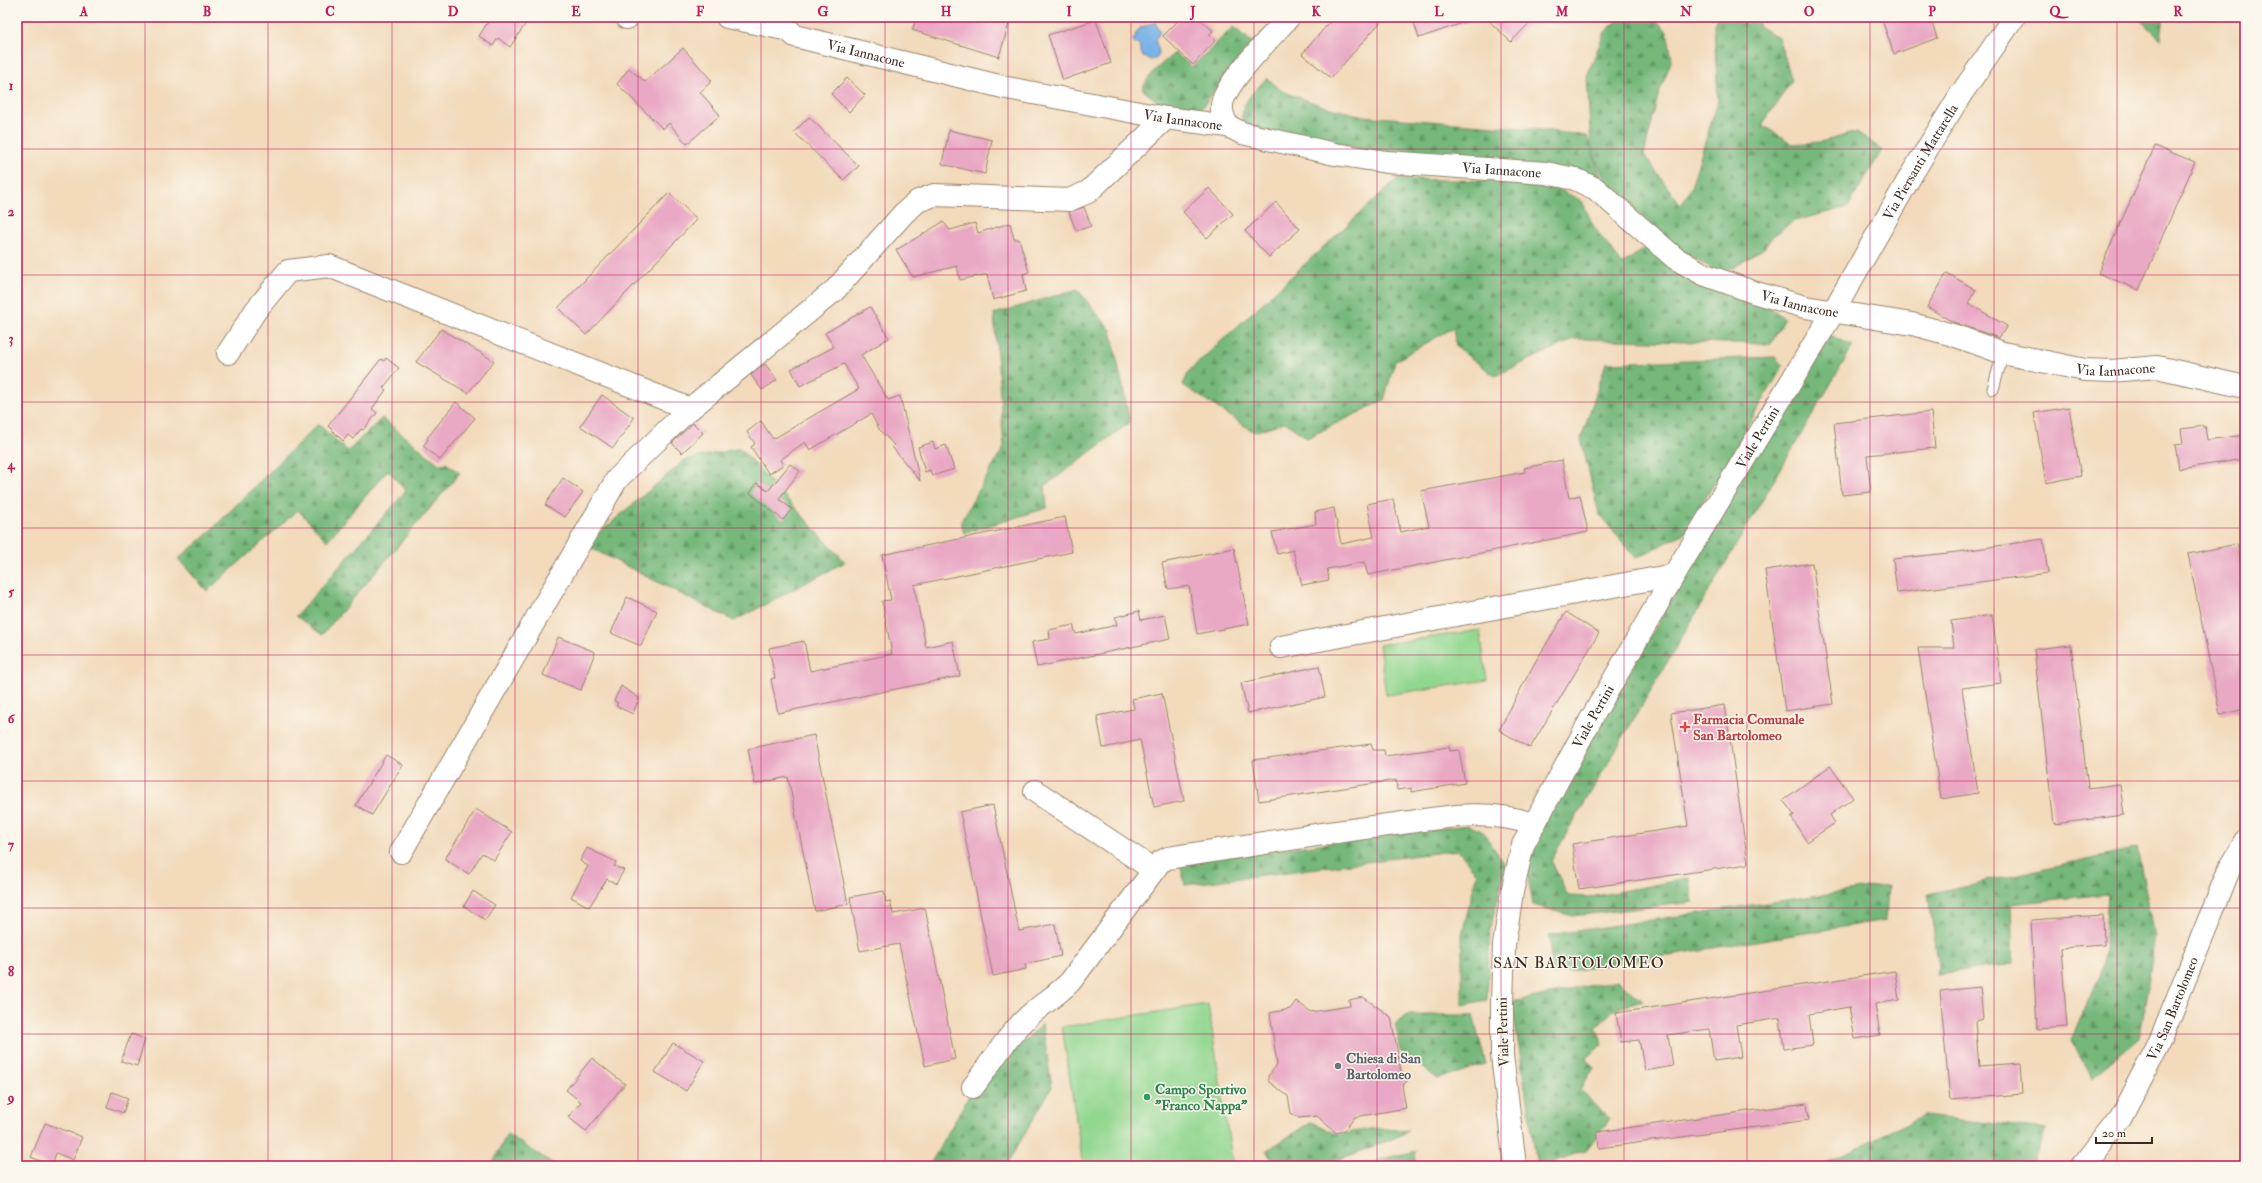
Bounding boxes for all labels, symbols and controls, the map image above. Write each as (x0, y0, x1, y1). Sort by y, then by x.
text: A (79, 4, 89, 20)
text: B (203, 4, 211, 20)
text: C (325, 4, 335, 20)
text: D (448, 4, 459, 20)
text: E (571, 4, 581, 20)
text: F (696, 4, 705, 20)
text: G (818, 4, 829, 20)
text: H (941, 4, 952, 20)
text: I (1066, 4, 1072, 20)
text: J (1189, 4, 1196, 21)
text: K (1311, 4, 1321, 20)
text: L (1434, 4, 1444, 20)
text: M (1555, 4, 1569, 20)
text: N (1679, 4, 1692, 20)
text: O (1804, 4, 1815, 20)
text: P (1928, 4, 1936, 20)
text: Q (2050, 4, 2070, 20)
text: R (2173, 4, 2183, 20)
street label: Via Iannacone (825, 36, 907, 71)
text: 1 (9, 78, 14, 94)
street label: Via Piersanti Mattarella (1879, 100, 1962, 223)
street label: Via Iannacone (1142, 105, 1224, 134)
street label: Via Iannacone (1462, 159, 1542, 181)
text: 2 (8, 204, 15, 220)
street label: Via Iannacone (1759, 286, 1840, 321)
text: 3 (9, 331, 14, 347)
street label: Via Iannacone (2074, 359, 2156, 380)
street label: Viale Pertini (1732, 403, 1783, 472)
text: 4 (6, 457, 15, 473)
text: 5 (8, 584, 14, 600)
street label: Viale Pertini (1568, 682, 1618, 751)
text: 6 (8, 711, 16, 727)
place label: Farmacia Comunale San Bartolomeo (1693, 711, 1805, 744)
marker: Farmacia Comunale San Bartolomeo (1680, 722, 1690, 732)
text: 7 (8, 837, 15, 853)
district label: SAN BARTOLOMEO (1493, 953, 1665, 973)
street label: Via San Bartolomeo (2143, 954, 2202, 1063)
text: 8 (8, 964, 14, 980)
street label: Viale Pertini (1493, 997, 1513, 1067)
place label: Chiesa di San Bartolomeo (1346, 1050, 1422, 1083)
marker: Chiesa di San Bartolomeo (1333, 1061, 1343, 1071)
place label: Campo Sportivo "Franco Nappa" (1155, 1081, 1248, 1115)
text: 9 (6, 1090, 15, 1106)
marker: Campo Sportivo "Franco Nappa" (1142, 1092, 1152, 1102)
scale bar (2096, 1119, 2152, 1145)
text: 20 m (2102, 1126, 2127, 1141)

